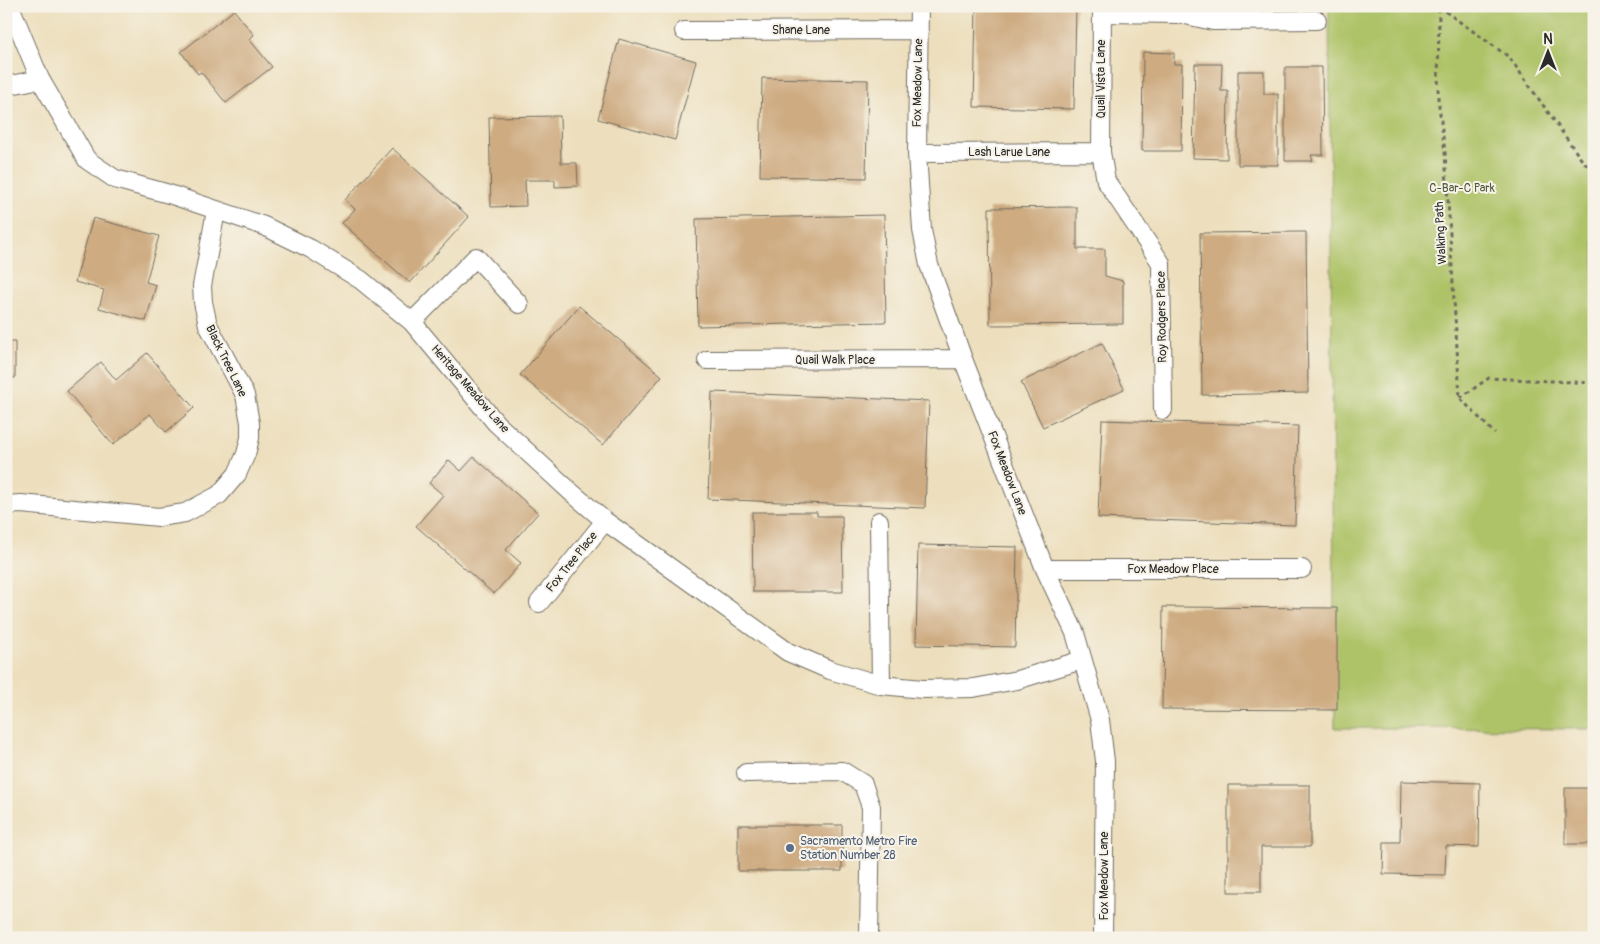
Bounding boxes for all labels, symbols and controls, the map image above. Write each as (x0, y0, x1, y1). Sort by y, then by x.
street label: Shane Lane (772, 23, 830, 38)
north arrow (1522, 28, 1572, 78)
text: N (1543, 31, 1553, 48)
street label: Fox Meadow Lane (910, 38, 926, 128)
street label: Quail Vista Lane (1094, 39, 1109, 118)
street label: Lash Larue Lane (968, 145, 1050, 160)
park label: C-Bar-C Park (1429, 181, 1495, 196)
street label: Walking Path (1432, 201, 1450, 265)
street label: Roy Rodgers Place (1154, 271, 1170, 363)
street label: Black Tree Lane (202, 322, 250, 400)
street label: Heritage Meadow Lane (428, 342, 512, 436)
street label: Quail Walk Place (795, 353, 875, 368)
street label: Fox Meadow Lane (984, 429, 1030, 517)
street label: Fox Tree Place (543, 529, 601, 595)
street label: Fox Meadow Place (1127, 562, 1219, 577)
street label: Fox Meadow Lane (1097, 831, 1112, 921)
place label: Sacramento Metro Fire Station Number 28 (800, 834, 917, 863)
marker: Sacramento Metro Fire Station Number 28 (784, 842, 796, 854)

